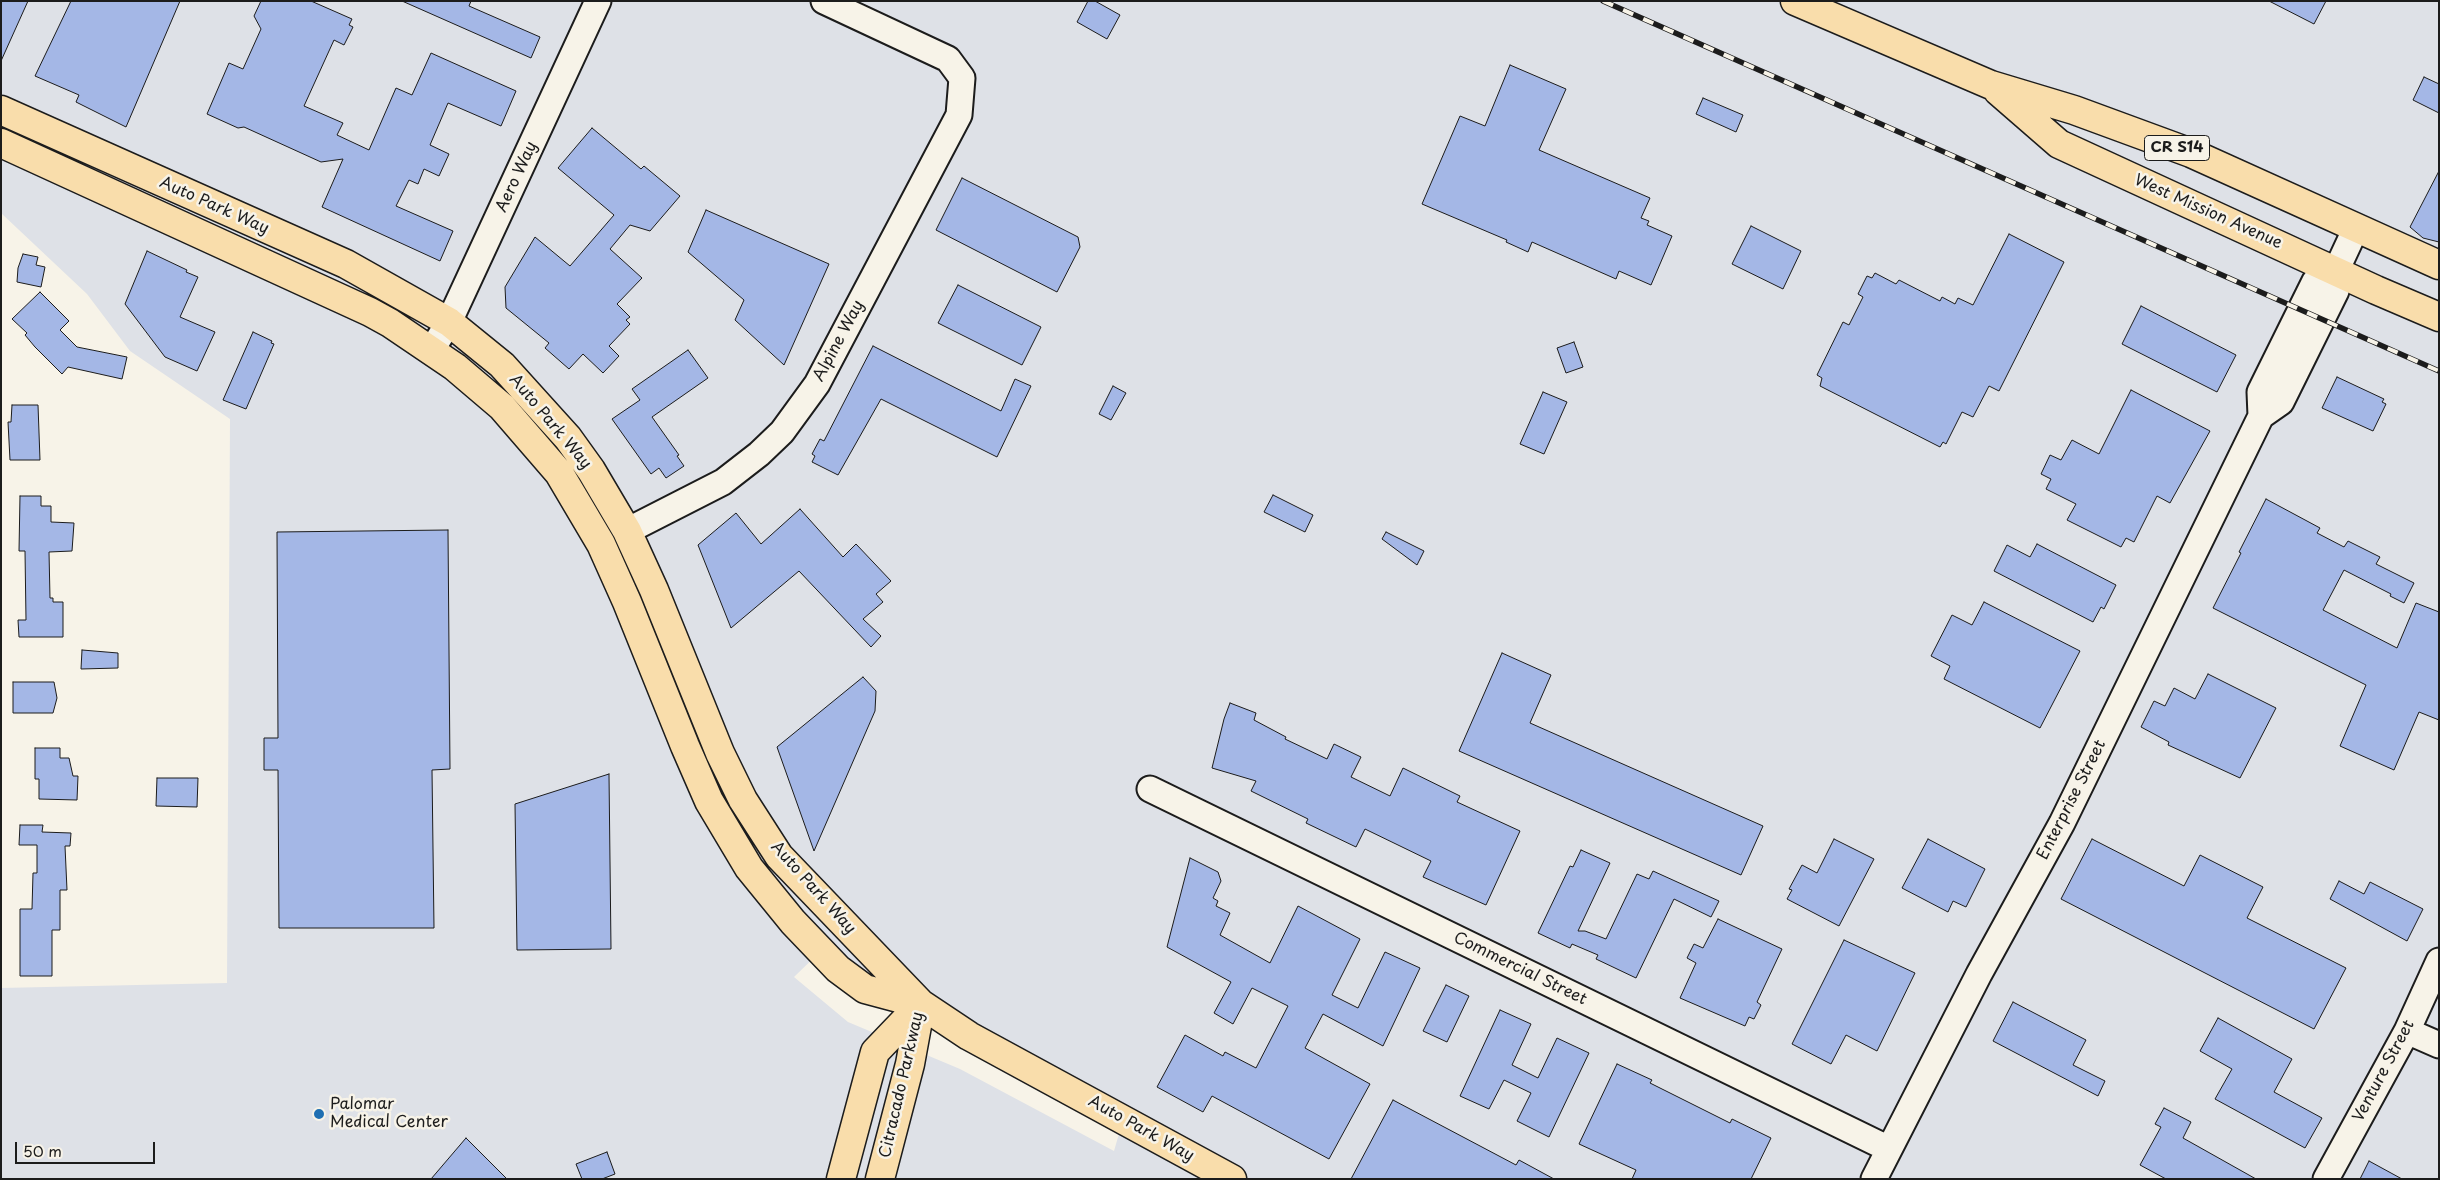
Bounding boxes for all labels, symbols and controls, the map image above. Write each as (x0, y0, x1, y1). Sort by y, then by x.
road number: CR S14 (2144, 136, 2210, 160)
street label: Aero Way (492, 139, 542, 215)
street label: West Mission Avenue (2131, 171, 2285, 253)
street label: Auto Park Way (156, 173, 272, 239)
street label: Alpine Way (810, 297, 868, 385)
street label: Auto Park Way (505, 371, 595, 473)
street label: Enterprise Street (2034, 737, 2110, 863)
street label: Auto Park Way (766, 838, 860, 938)
street label: Commercial Street (1450, 928, 1590, 1010)
street label: Citracado Parkway (876, 1010, 928, 1160)
street label: Venture Street (2349, 1017, 2419, 1125)
street label: Auto Park Way (1085, 1092, 1197, 1166)
place label: Palomar Medical Center (330, 1095, 448, 1133)
marker: Palomar Medical Center (312, 1107, 326, 1121)
scale bar (18, 1132, 158, 1164)
text: 50 m (23, 1139, 62, 1162)

